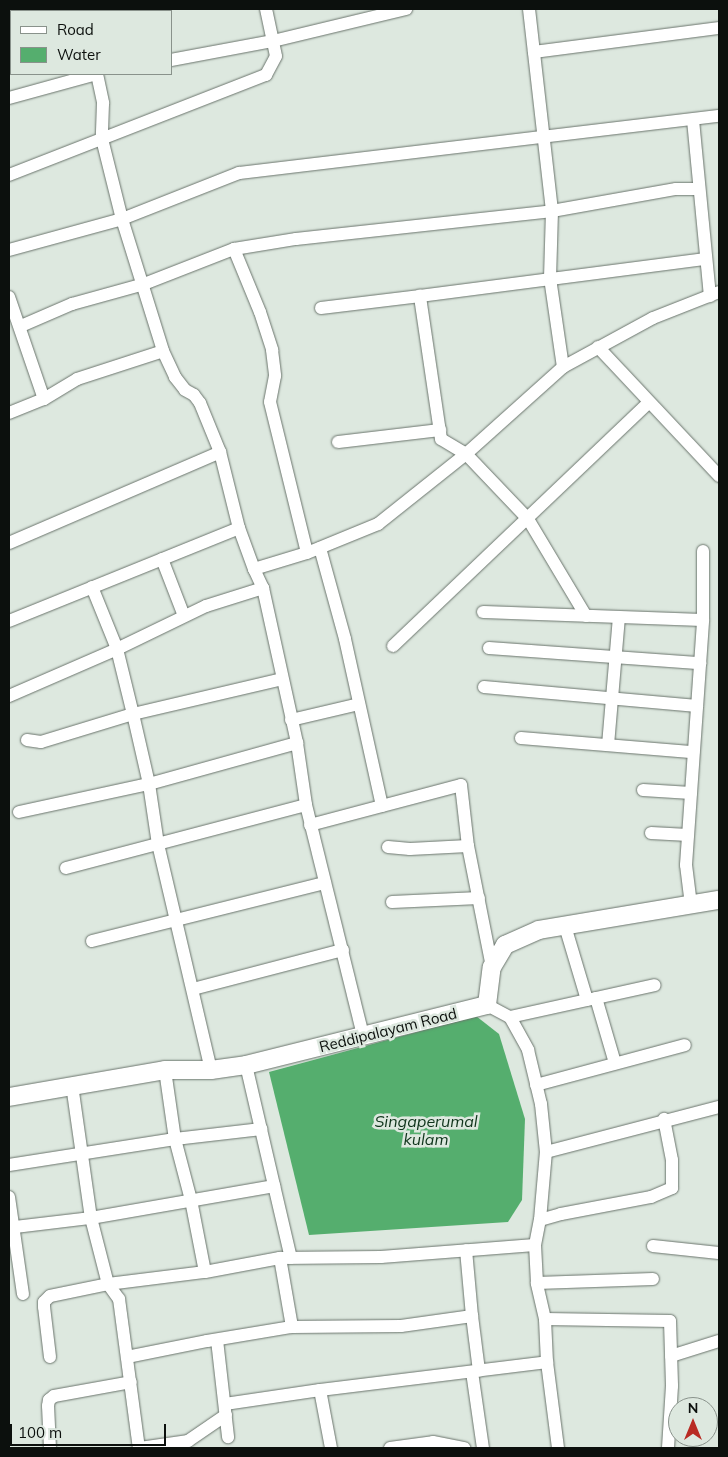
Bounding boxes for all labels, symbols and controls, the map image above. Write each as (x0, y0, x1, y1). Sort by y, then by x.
legend (10, 10, 172, 75)
text: Road (57, 20, 94, 39)
text: Water (57, 45, 101, 64)
street label: Reddipalayam Road (317, 1004, 459, 1056)
water label: Singaperumal kulam (374, 1111, 478, 1149)
north arrow (668, 1397, 718, 1447)
text: N (688, 1399, 698, 1417)
scale bar (12, 1414, 169, 1446)
text: 100 m (18, 1423, 62, 1442)

